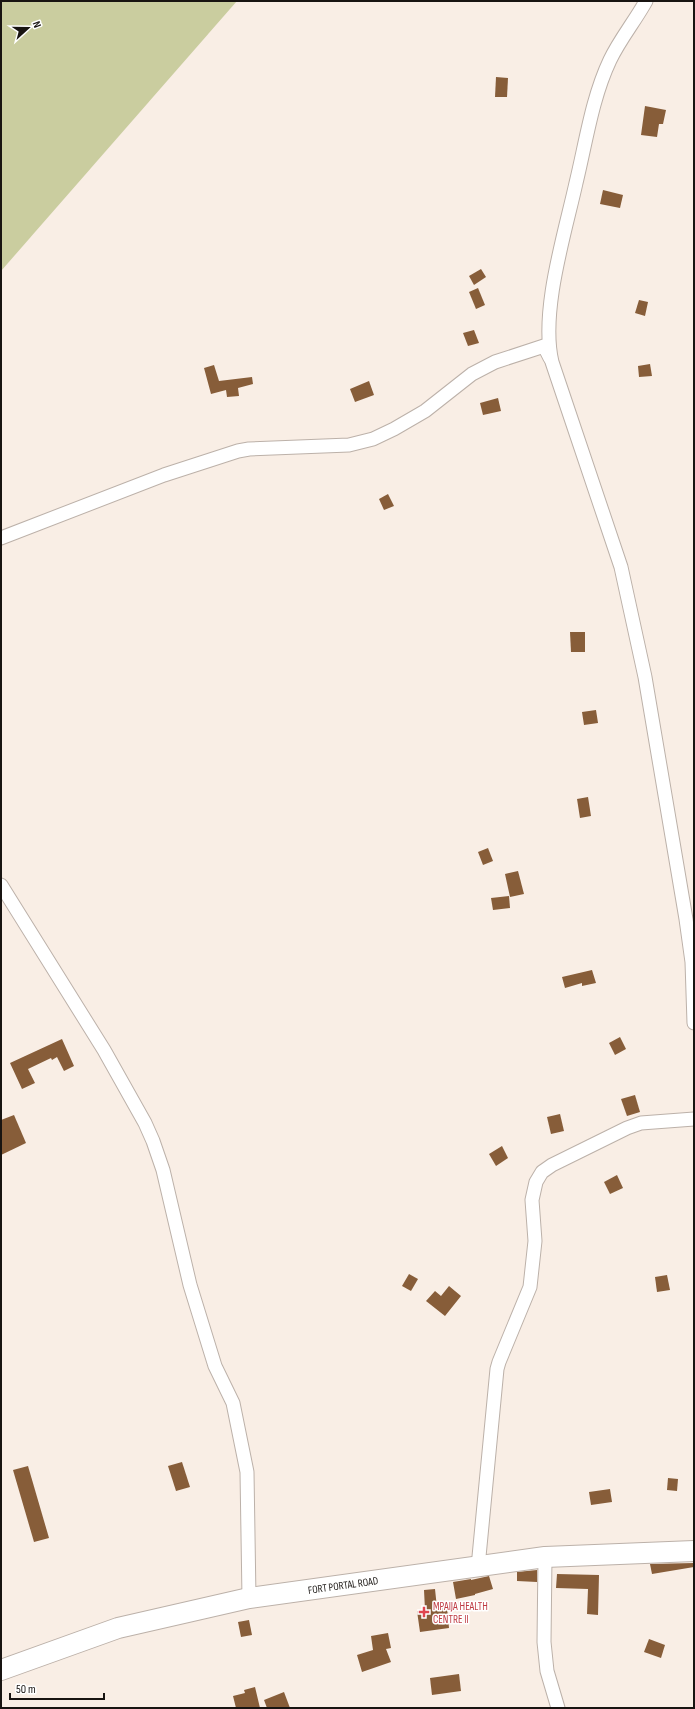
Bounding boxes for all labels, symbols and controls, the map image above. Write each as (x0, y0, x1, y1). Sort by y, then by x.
north arrow (8, 8, 48, 48)
text: N (30, 20, 44, 30)
street label: FORT PORTAL ROAD (307, 1574, 379, 1597)
place label: MPAIJA HEALTH CENTRE II (433, 1600, 488, 1626)
marker: MPAIJA HEALTH CENTRE II (418, 1606, 430, 1618)
scale bar (10, 1675, 104, 1701)
text: 50 m (16, 1682, 36, 1697)

